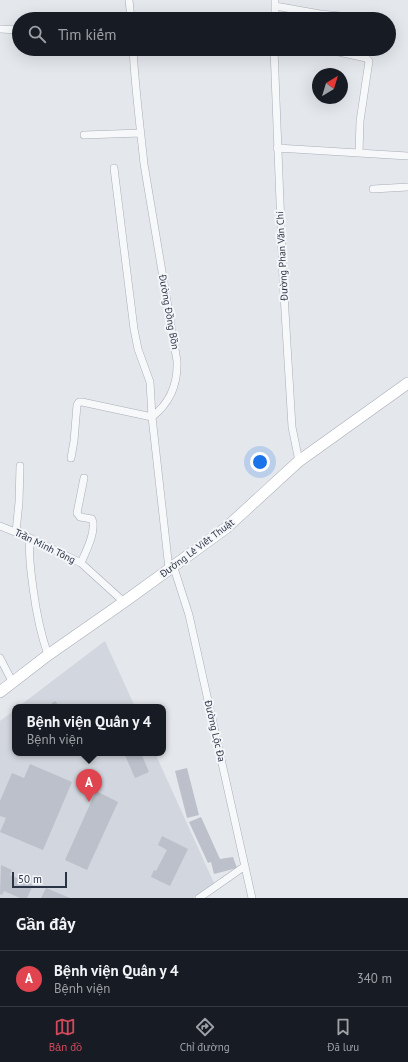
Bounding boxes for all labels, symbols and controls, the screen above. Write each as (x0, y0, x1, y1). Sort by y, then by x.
search box (12, 12, 396, 56)
icon: search (26, 23, 48, 45)
text: Tìm kiếm (58, 25, 116, 44)
north arrow (312, 68, 348, 104)
street label: Đường Phan Văn Chí (273, 211, 291, 302)
street label: Đường Đồng Bồn (156, 273, 182, 350)
your location (250, 452, 270, 472)
street label: Đường Lê Viết Thuật (156, 515, 237, 581)
street label: Trần Minh Tông (12, 526, 78, 566)
street label: Đường Lộc Đa (201, 698, 228, 763)
popup (12, 704, 166, 756)
text: Bệnh viện Quân y 4 (27, 712, 151, 731)
text: Bệnh viện (27, 731, 83, 748)
pin: A (76, 769, 102, 802)
scale bar (12, 870, 67, 889)
text: 50 m (18, 872, 42, 886)
text: Gần đây (16, 913, 75, 935)
text: Bệnh viện Quân y 4 (54, 961, 179, 980)
text: A (25, 970, 33, 987)
text: 340 m (357, 970, 392, 987)
text: Bệnh viện (54, 980, 110, 997)
tab: Bản đồ (49, 1016, 82, 1054)
tab: Chỉ đường (180, 1016, 230, 1054)
tab: Đã lưu (327, 1016, 359, 1054)

